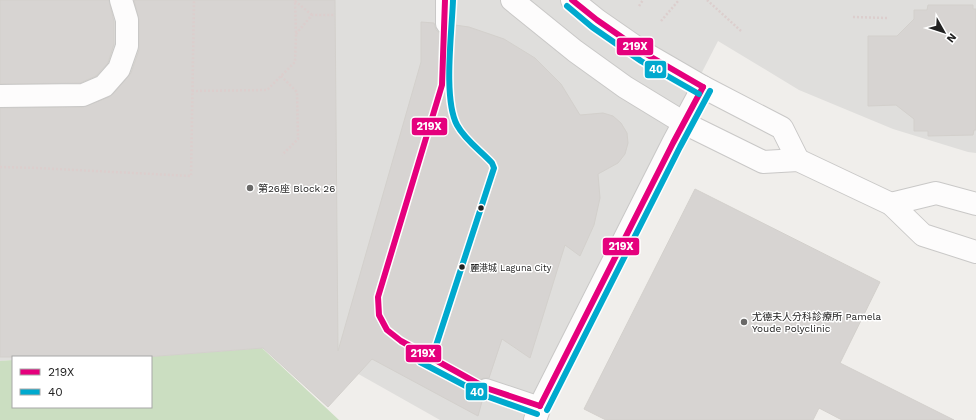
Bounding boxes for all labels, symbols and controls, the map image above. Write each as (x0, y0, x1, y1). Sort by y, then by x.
north arrow (924, 12, 964, 52)
text: N (944, 31, 959, 45)
line badge: 219X (616, 37, 654, 56)
text: 219X (622, 40, 648, 53)
line badge: 40 (644, 60, 667, 79)
text: 40 (649, 63, 663, 76)
line badge: 219X (411, 117, 448, 136)
text: 219X (416, 120, 442, 133)
marker: 第26座 Block 26 (245, 183, 255, 193)
place label: 第26座 Block 26 (258, 183, 335, 194)
unlabelled marker (476, 203, 486, 213)
line badge: 219X (602, 237, 640, 256)
text: 219X (608, 240, 634, 253)
marker: 麗港城 Laguna City (457, 262, 467, 272)
place label: 麗港城 Laguna City (470, 263, 552, 273)
place label: 尤德夫人分科診療所 Pamela Youde Polyclinic (752, 311, 882, 334)
marker: 尤德夫人分科診療所 Pamela Youde Polyclinic (739, 317, 749, 327)
line badge: 219X (405, 344, 442, 363)
text: 219X (410, 347, 436, 360)
legend (12, 356, 152, 408)
text: 219X (48, 365, 74, 379)
line badge: 40 (465, 382, 488, 401)
text: 40 (48, 385, 63, 399)
text: 40 (470, 386, 484, 399)

